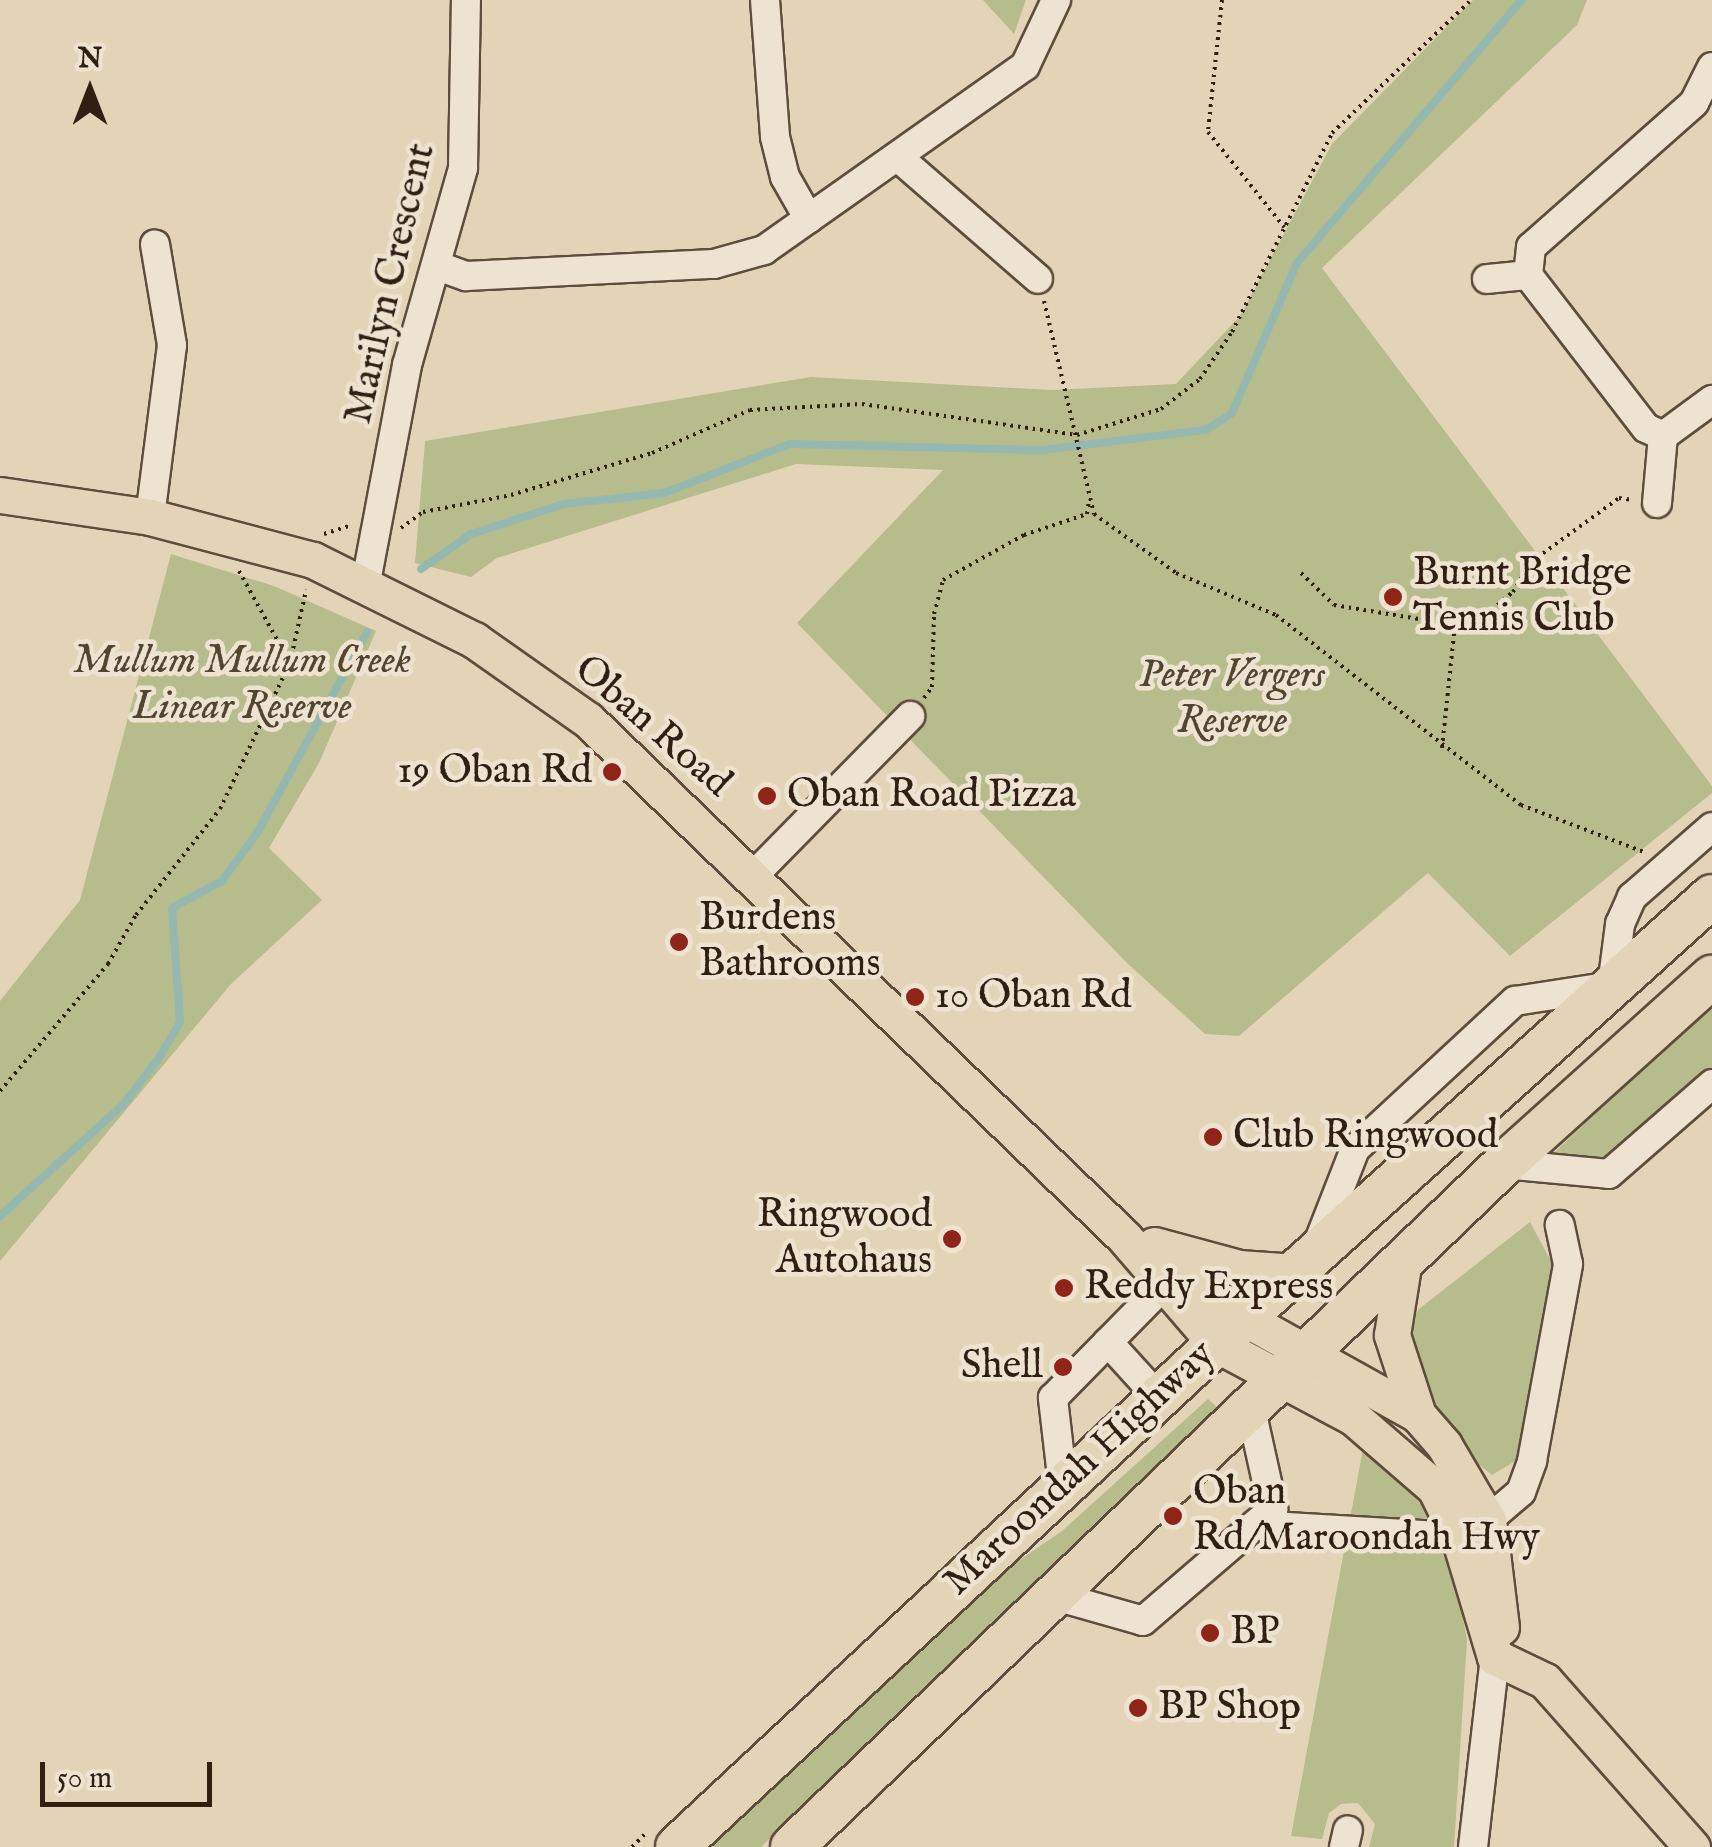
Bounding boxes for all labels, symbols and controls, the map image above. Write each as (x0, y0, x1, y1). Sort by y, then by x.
north arrow (40, 40, 140, 140)
text: N (78, 42, 102, 77)
street label: Marilyn Crescent (335, 139, 447, 429)
place label: Burnt Bridge Tennis Club (1413, 550, 1632, 644)
marker: Burnt Bridge Tennis Club (1382, 586, 1404, 608)
park label: Mullum Mullum Creek Linear Reserve (73, 638, 411, 732)
street label: Oban Road (564, 646, 740, 808)
park label: Peter Vergers Reserve (1139, 652, 1325, 746)
place label: 19 Oban Rd (397, 748, 592, 796)
marker: 19 Oban Rd (601, 761, 623, 783)
place label: Oban Road Pizza (787, 772, 1076, 820)
marker: Oban Road Pizza (756, 785, 778, 807)
place label: Burdens Bathrooms (699, 895, 881, 989)
marker: Burdens Bathrooms (668, 931, 690, 953)
place label: 10 Oban Rd (935, 973, 1132, 1021)
marker: 10 Oban Rd (904, 986, 926, 1008)
place label: Club Ringwood (1233, 1113, 1498, 1161)
marker: Club Ringwood (1202, 1126, 1224, 1148)
place label: Ringwood Autohaus (757, 1192, 932, 1286)
marker: Ringwood Autohaus (941, 1228, 963, 1250)
place label: Reddy Express (1084, 1264, 1333, 1312)
marker: Reddy Express (1053, 1277, 1075, 1299)
street label: Maroondah Highway (935, 1331, 1225, 1607)
place label: Shell (961, 1343, 1043, 1391)
marker: Shell (1052, 1356, 1074, 1378)
place label: Oban Rd/Maroondah Hwy (1193, 1469, 1540, 1563)
marker: Oban Rd/Maroondah Hwy (1162, 1505, 1184, 1527)
place label: BP (1230, 1609, 1279, 1657)
marker: BP (1199, 1622, 1221, 1644)
place label: BP Shop (1158, 1684, 1301, 1732)
marker: BP Shop (1127, 1697, 1149, 1719)
scale bar (45, 1742, 218, 1804)
text: 50 m (57, 1760, 112, 1798)

